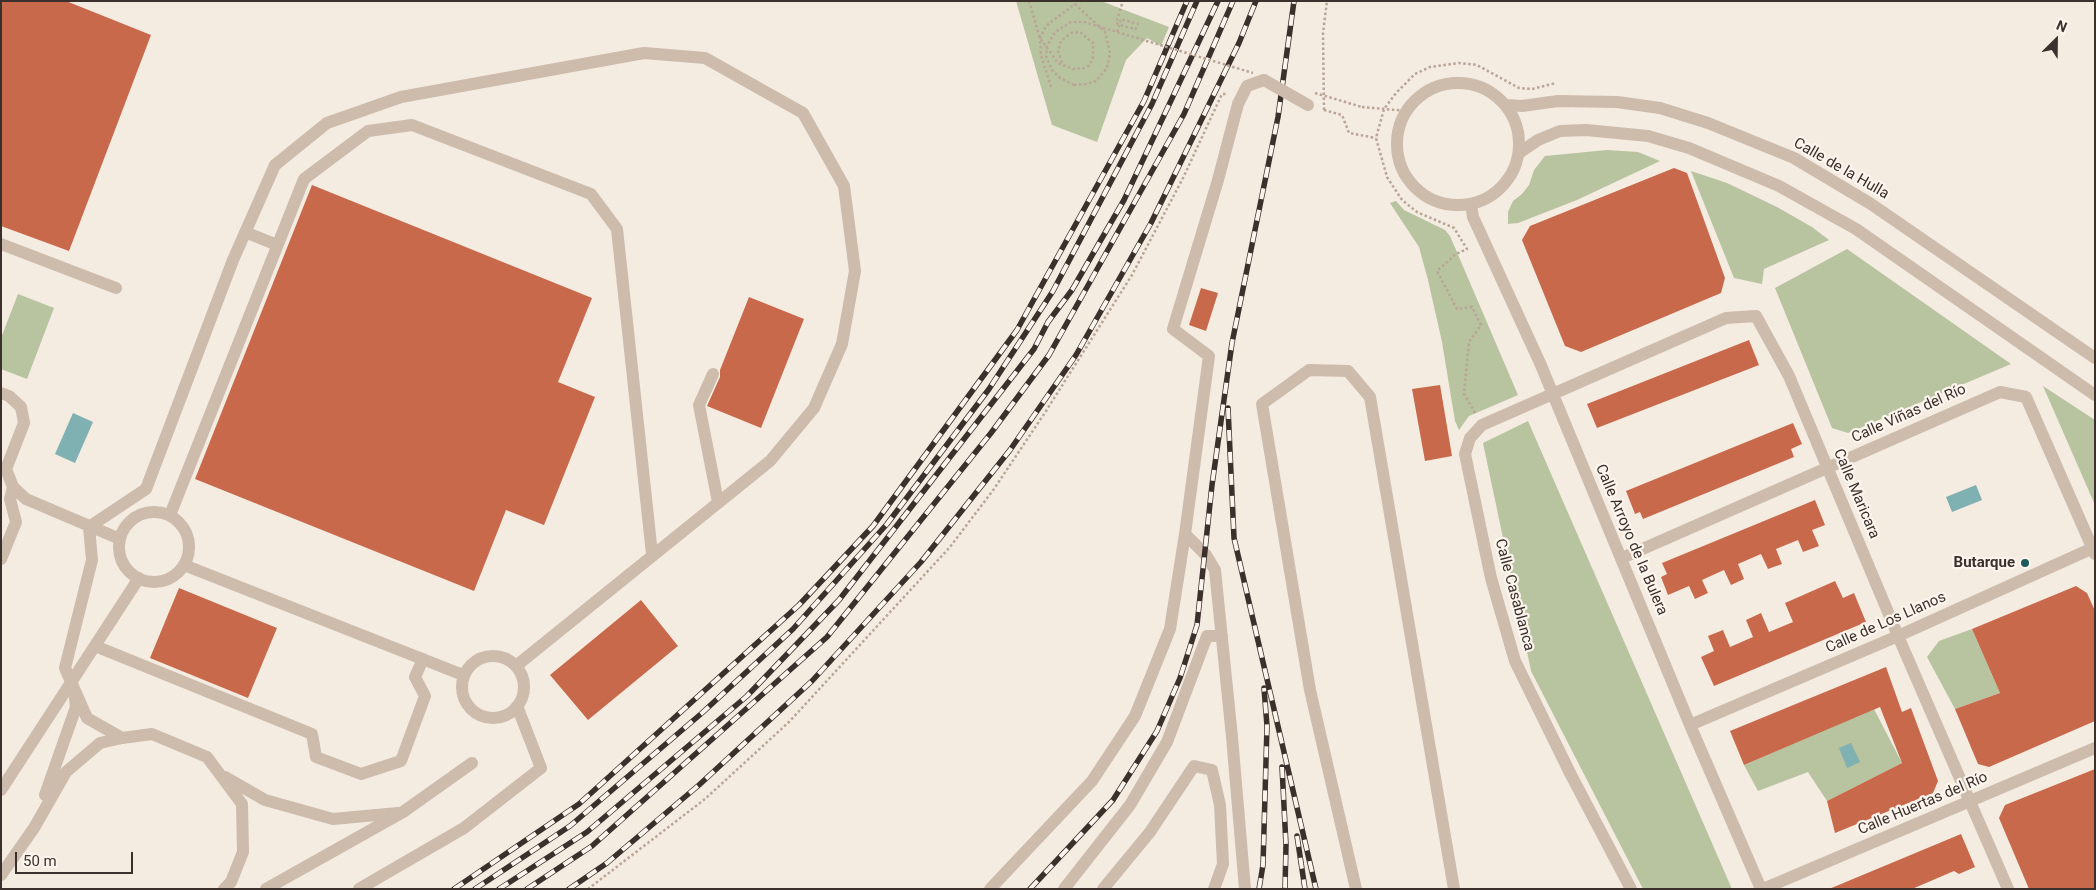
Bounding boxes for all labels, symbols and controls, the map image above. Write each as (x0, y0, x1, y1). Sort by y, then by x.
north arrow (2031, 15, 2081, 65)
text: N (2054, 17, 2070, 35)
street label: Calle de la Hulla (1790, 134, 1892, 204)
street label: Calle Viñas del Río (1849, 381, 1969, 447)
street label: Calle Maricara (1829, 446, 1883, 542)
street label: Calle Arroyo de la Bulera (1591, 462, 1671, 618)
street label: Calle Casablanca (1490, 537, 1538, 653)
place label: Butarque (1954, 554, 2015, 572)
marker: Butarque (2019, 557, 2031, 569)
street label: Calle de Los Llanos (1823, 588, 1949, 658)
street label: Calle Huertas del Río (1855, 769, 1991, 839)
scale bar (18, 842, 135, 874)
text: 50 m (23, 852, 57, 870)

